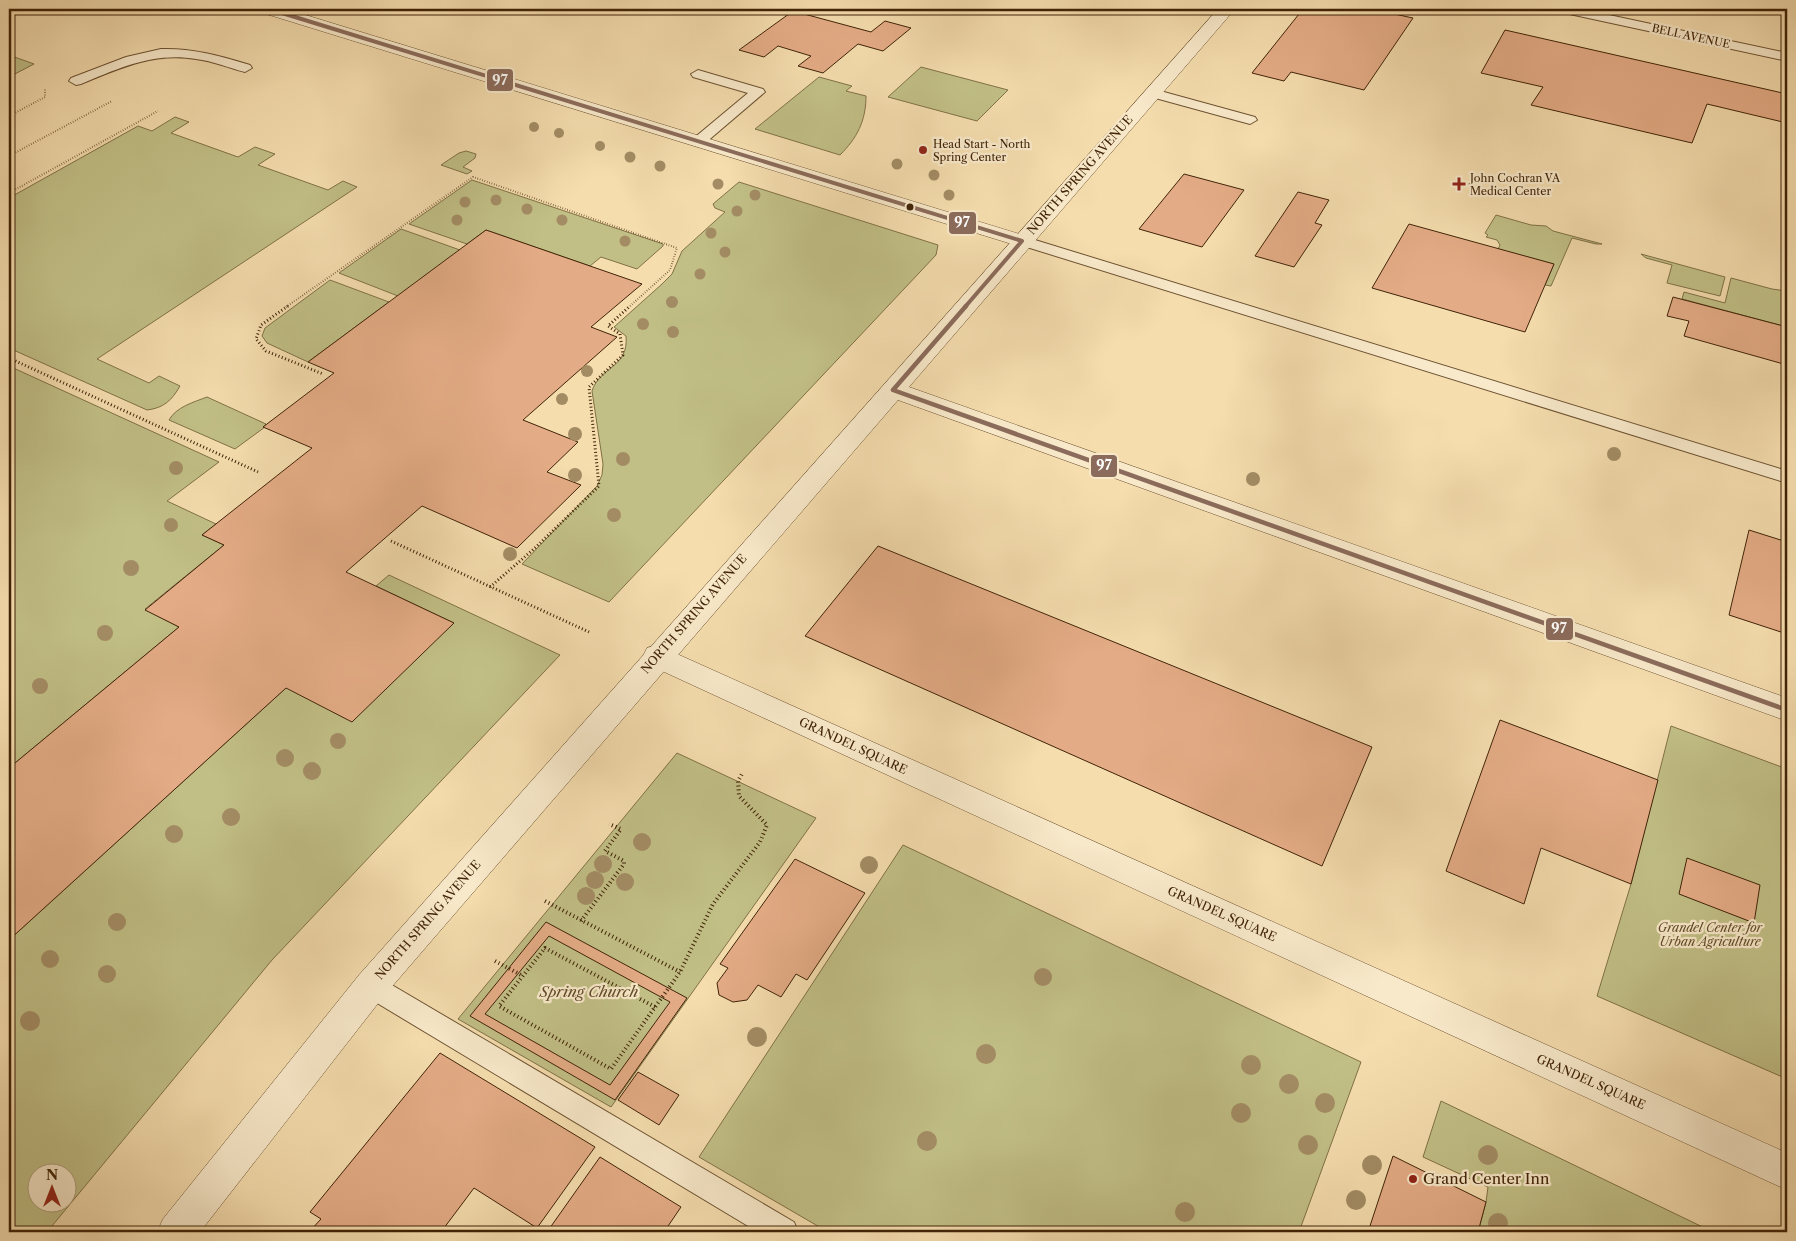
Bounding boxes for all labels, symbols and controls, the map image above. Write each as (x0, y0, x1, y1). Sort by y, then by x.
street label: BELL AVENUE (1651, 21, 1732, 51)
line badge: 97 (486, 68, 514, 92)
text: 97 (492, 71, 509, 89)
street label: NORTH SPRING AVENUE (1024, 112, 1136, 238)
place label: Head Start - North Spring Center (933, 137, 1031, 164)
marker: Head Start - North Spring Center (917, 144, 929, 156)
place label: John Cochran VA Medical Center (1468, 171, 1561, 198)
marker: John Cochran VA Medical Center (1452, 177, 1466, 191)
unlabelled marker (905, 202, 915, 212)
line badge: 97 (948, 211, 977, 235)
text: 97 (954, 213, 971, 231)
line badge: 97 (1090, 454, 1118, 478)
text: 97 (1096, 456, 1113, 474)
street label: NORTH SPRING AVENUE (638, 551, 750, 677)
line badge: 97 (1545, 617, 1574, 641)
text: 97 (1551, 619, 1568, 637)
street label: GRANDEL SQUARE (797, 714, 910, 777)
street label: NORTH SPRING AVENUE (372, 857, 484, 983)
street label: GRANDEL SQUARE (1165, 883, 1279, 944)
park label: Grandel Center for Urban Agriculture (1658, 920, 1764, 949)
park label: Spring Church (539, 982, 638, 1001)
street label: GRANDEL SQUARE (1534, 1051, 1648, 1112)
north arrow (28, 1164, 78, 1214)
text: N (46, 1166, 58, 1184)
place label: Grand Center Inn (1423, 1169, 1550, 1188)
marker: Grand Center Inn (1407, 1173, 1419, 1185)

